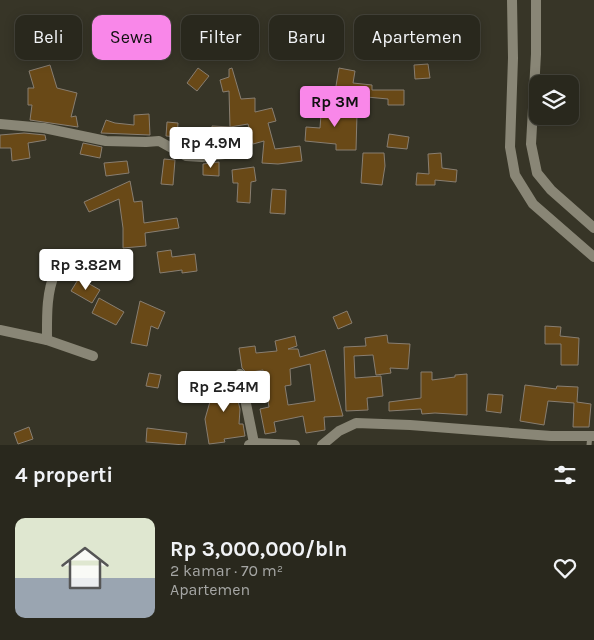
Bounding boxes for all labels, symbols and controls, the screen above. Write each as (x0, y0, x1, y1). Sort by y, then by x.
chip: Beli (15, 15, 82, 60)
chip: Sewa (92, 15, 171, 60)
chip: Filter (181, 15, 259, 60)
chip: Baru (269, 15, 344, 60)
chip: Apartemen (354, 15, 480, 60)
map controls (529, 75, 579, 125)
button: layers (529, 75, 579, 125)
pin: Rp 3M (300, 86, 370, 128)
text: Rp 3M (311, 92, 359, 111)
pin: Rp 4.9M (165, 126, 257, 169)
text: Rp 4.9M (181, 133, 241, 152)
pin: Rp 3.82M (34, 248, 138, 291)
text: Rp 3.82M (50, 255, 122, 274)
pin: Rp 2.54M (172, 370, 276, 413)
text: Rp 2.54M (189, 377, 259, 396)
icon: filters (551, 461, 579, 489)
text: 4 properti (15, 463, 113, 487)
text: Rp 3,000,000/bln (170, 537, 347, 561)
icon: home (55, 538, 115, 598)
icon: heart (551, 554, 579, 582)
text: 2 kamar · 70 m² (170, 561, 283, 580)
text: Apartemen (170, 580, 250, 599)

